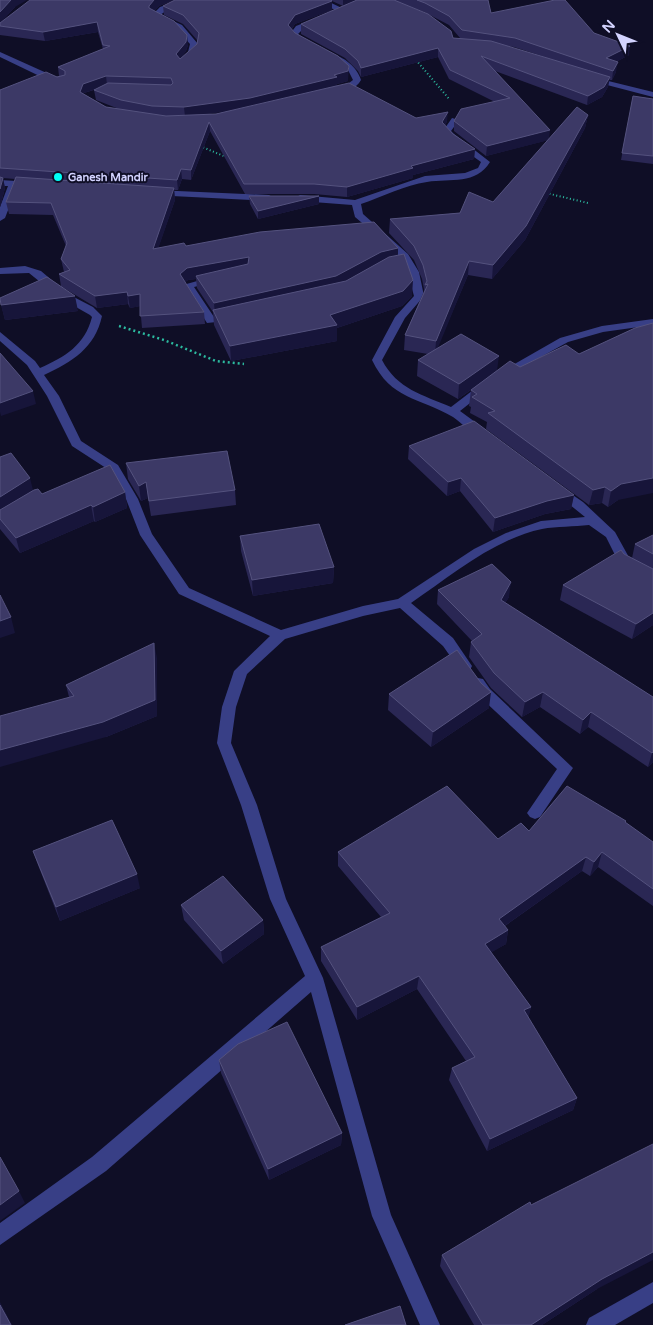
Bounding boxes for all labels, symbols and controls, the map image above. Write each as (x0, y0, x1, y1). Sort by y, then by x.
north arrow (593, 10, 643, 60)
text: N (599, 17, 619, 36)
marker: Ganesh Mandir (52, 171, 64, 183)
place label: Ganesh Mandir (68, 171, 148, 184)

